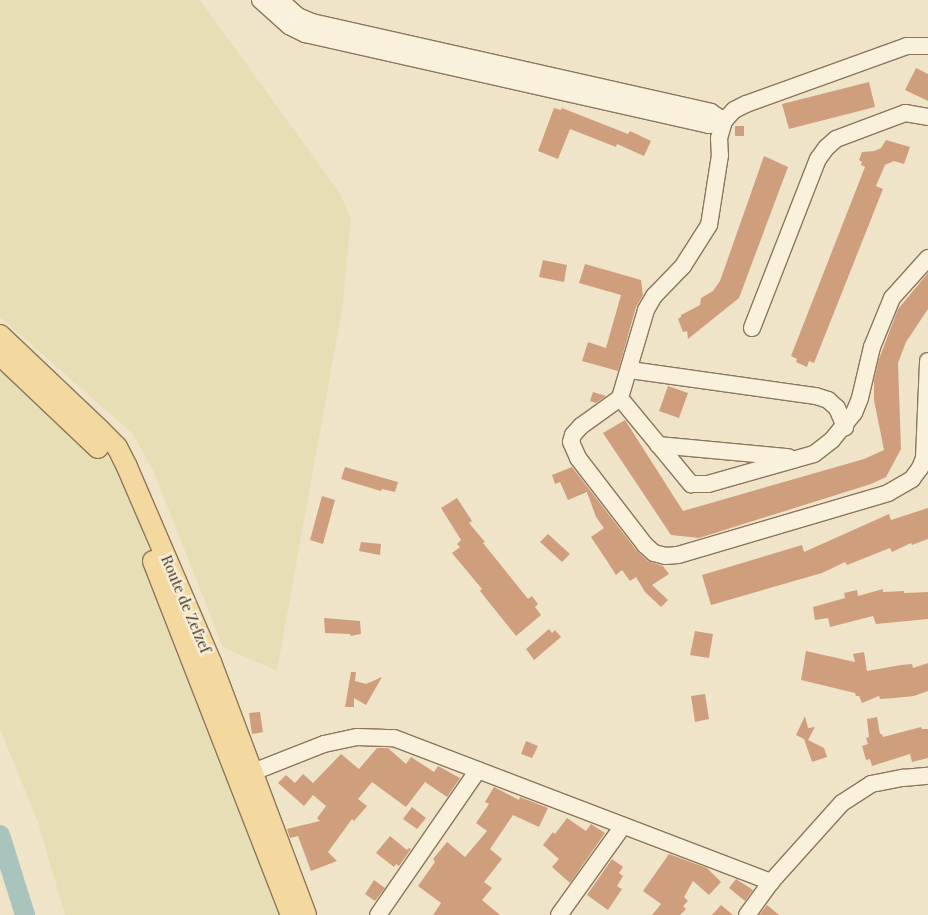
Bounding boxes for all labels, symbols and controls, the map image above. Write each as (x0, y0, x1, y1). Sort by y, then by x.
street label: Route de Zefzef (157, 552, 215, 656)

